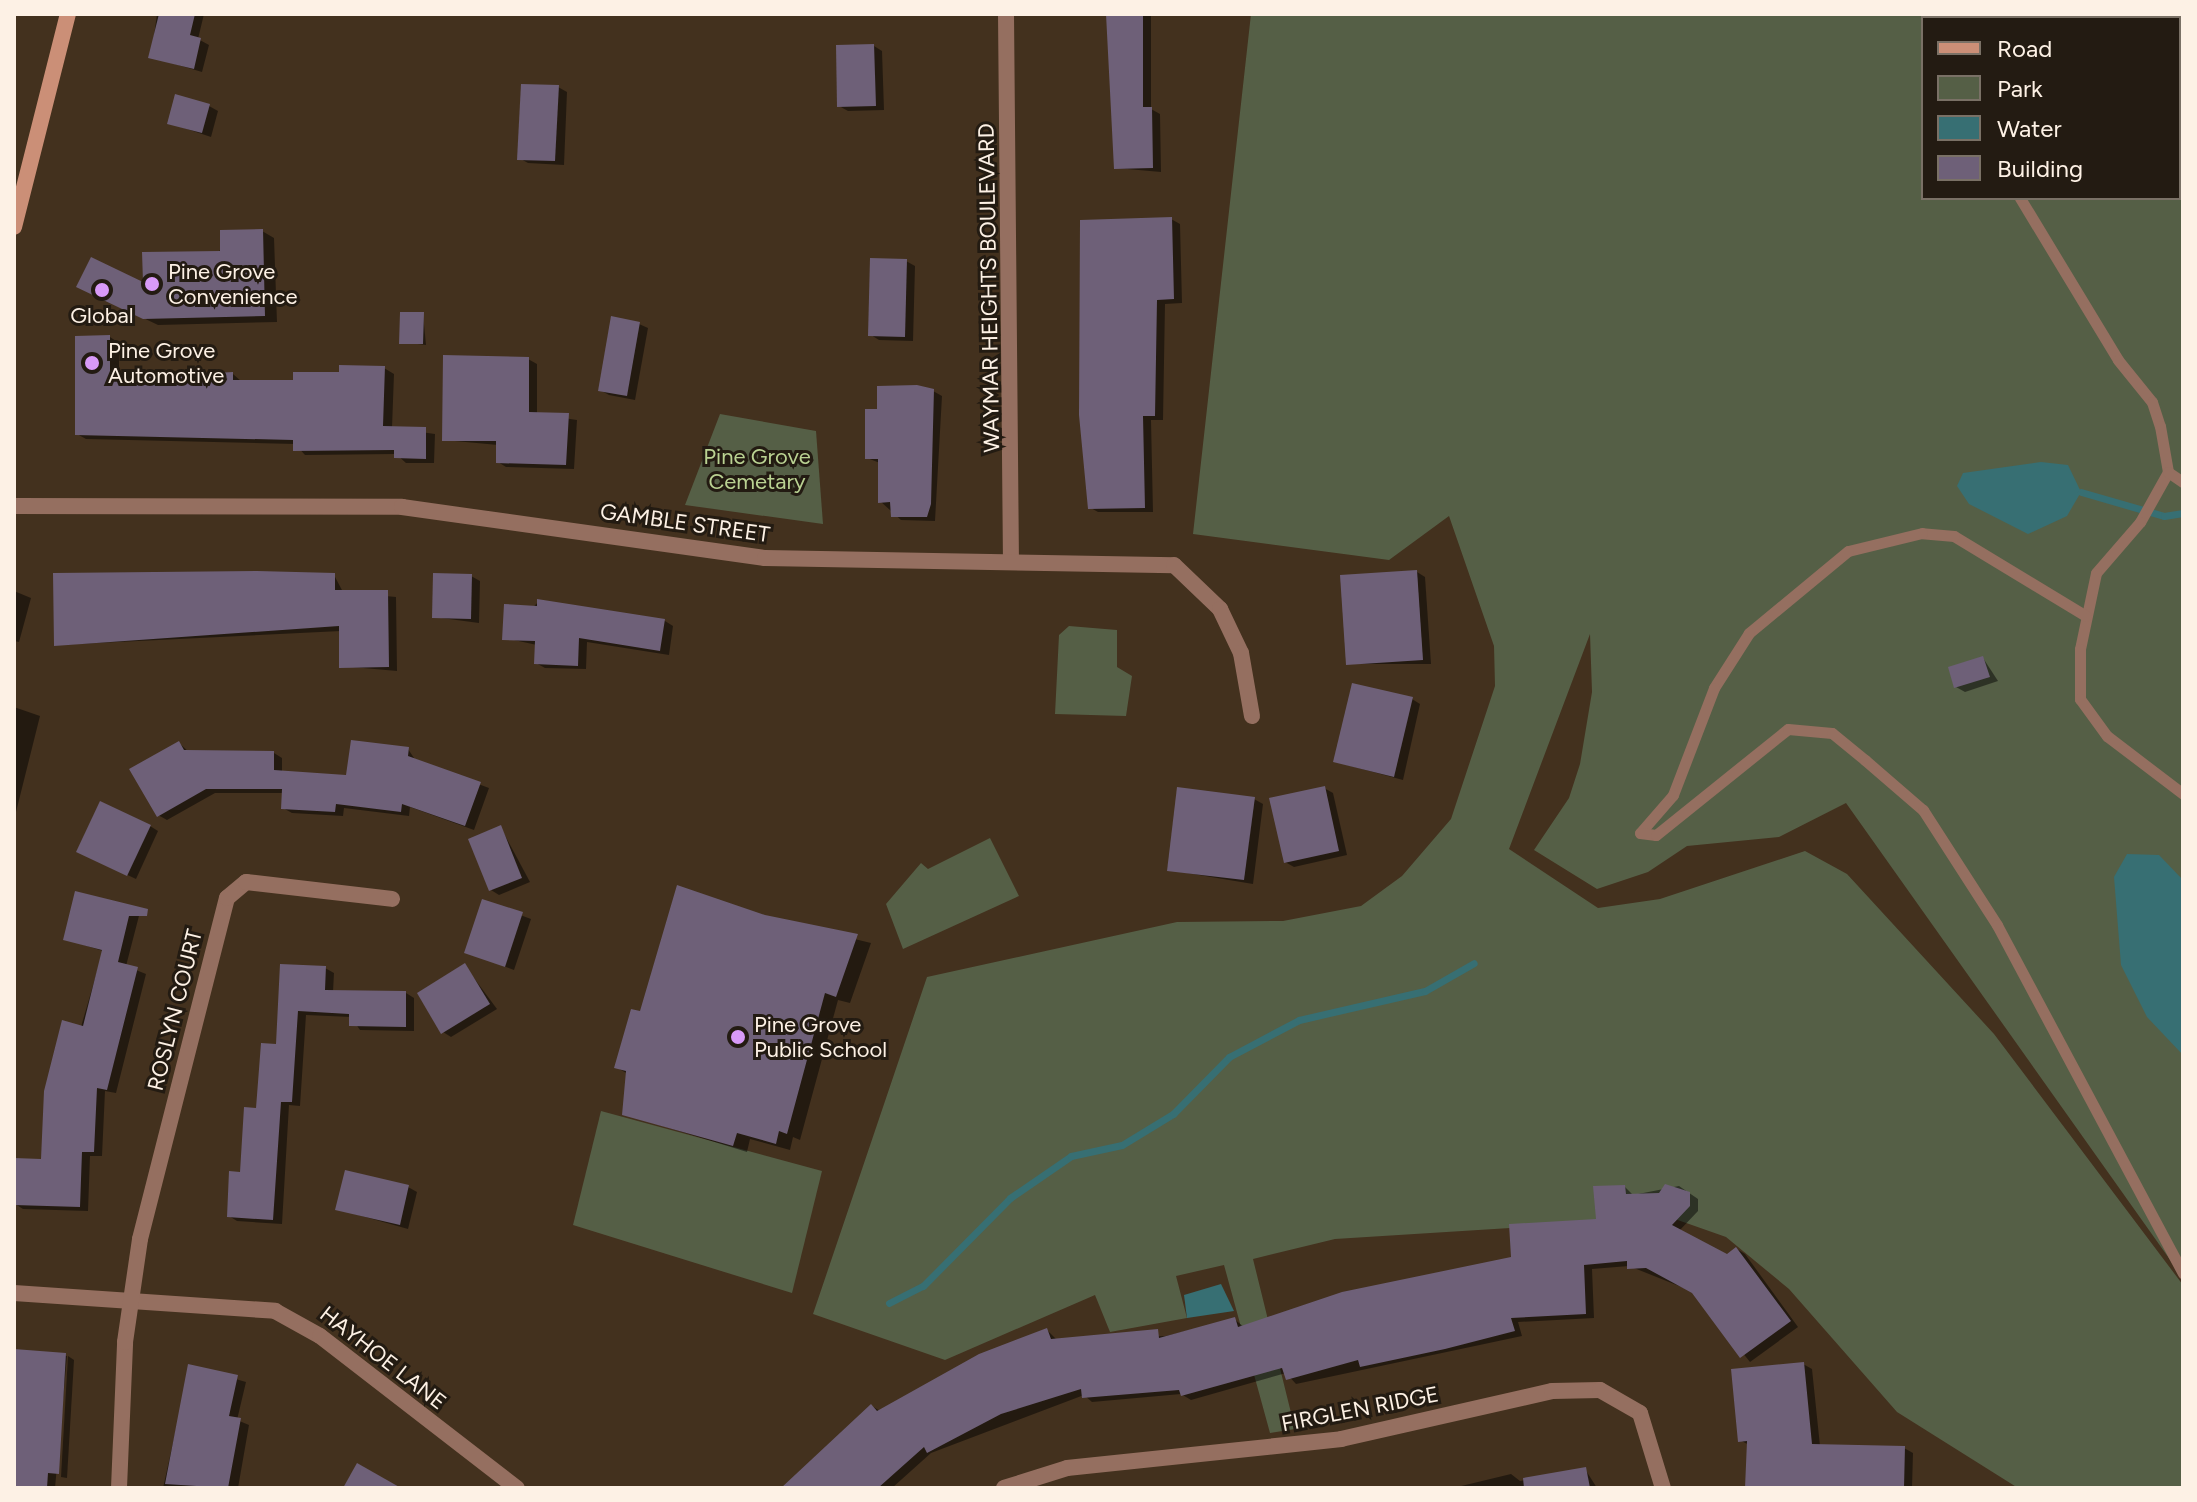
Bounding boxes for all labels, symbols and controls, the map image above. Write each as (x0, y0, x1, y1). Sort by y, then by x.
legend (1921, 16, 2181, 200)
text: Road (1997, 34, 2052, 63)
text: Park (1997, 74, 2043, 103)
text: Water (1997, 114, 2062, 143)
street label: WAYMAR HEIGHTS BOULEVARD (973, 123, 1005, 453)
text: Building (1997, 154, 2083, 183)
place label: Pine Grove Convenience (168, 258, 298, 310)
marker: Pine Grove Convenience (143, 275, 161, 293)
marker: Global (93, 281, 111, 299)
place label: Global (70, 303, 134, 329)
place label: Pine Grove Automotive (108, 337, 224, 388)
marker: Pine Grove Automotive (83, 354, 101, 372)
park label: Pine Grove Cemetary (703, 443, 811, 494)
street label: GAMBLE STREET (598, 498, 772, 548)
street label: ROSLYN COURT (142, 926, 208, 1094)
place label: Pine Grove Public School (754, 1011, 887, 1062)
marker: Pine Grove Public School (729, 1028, 747, 1046)
street label: HAYHOE LANE (315, 1301, 451, 1415)
street label: FIRGLEN RIDGE (1279, 1381, 1441, 1437)

